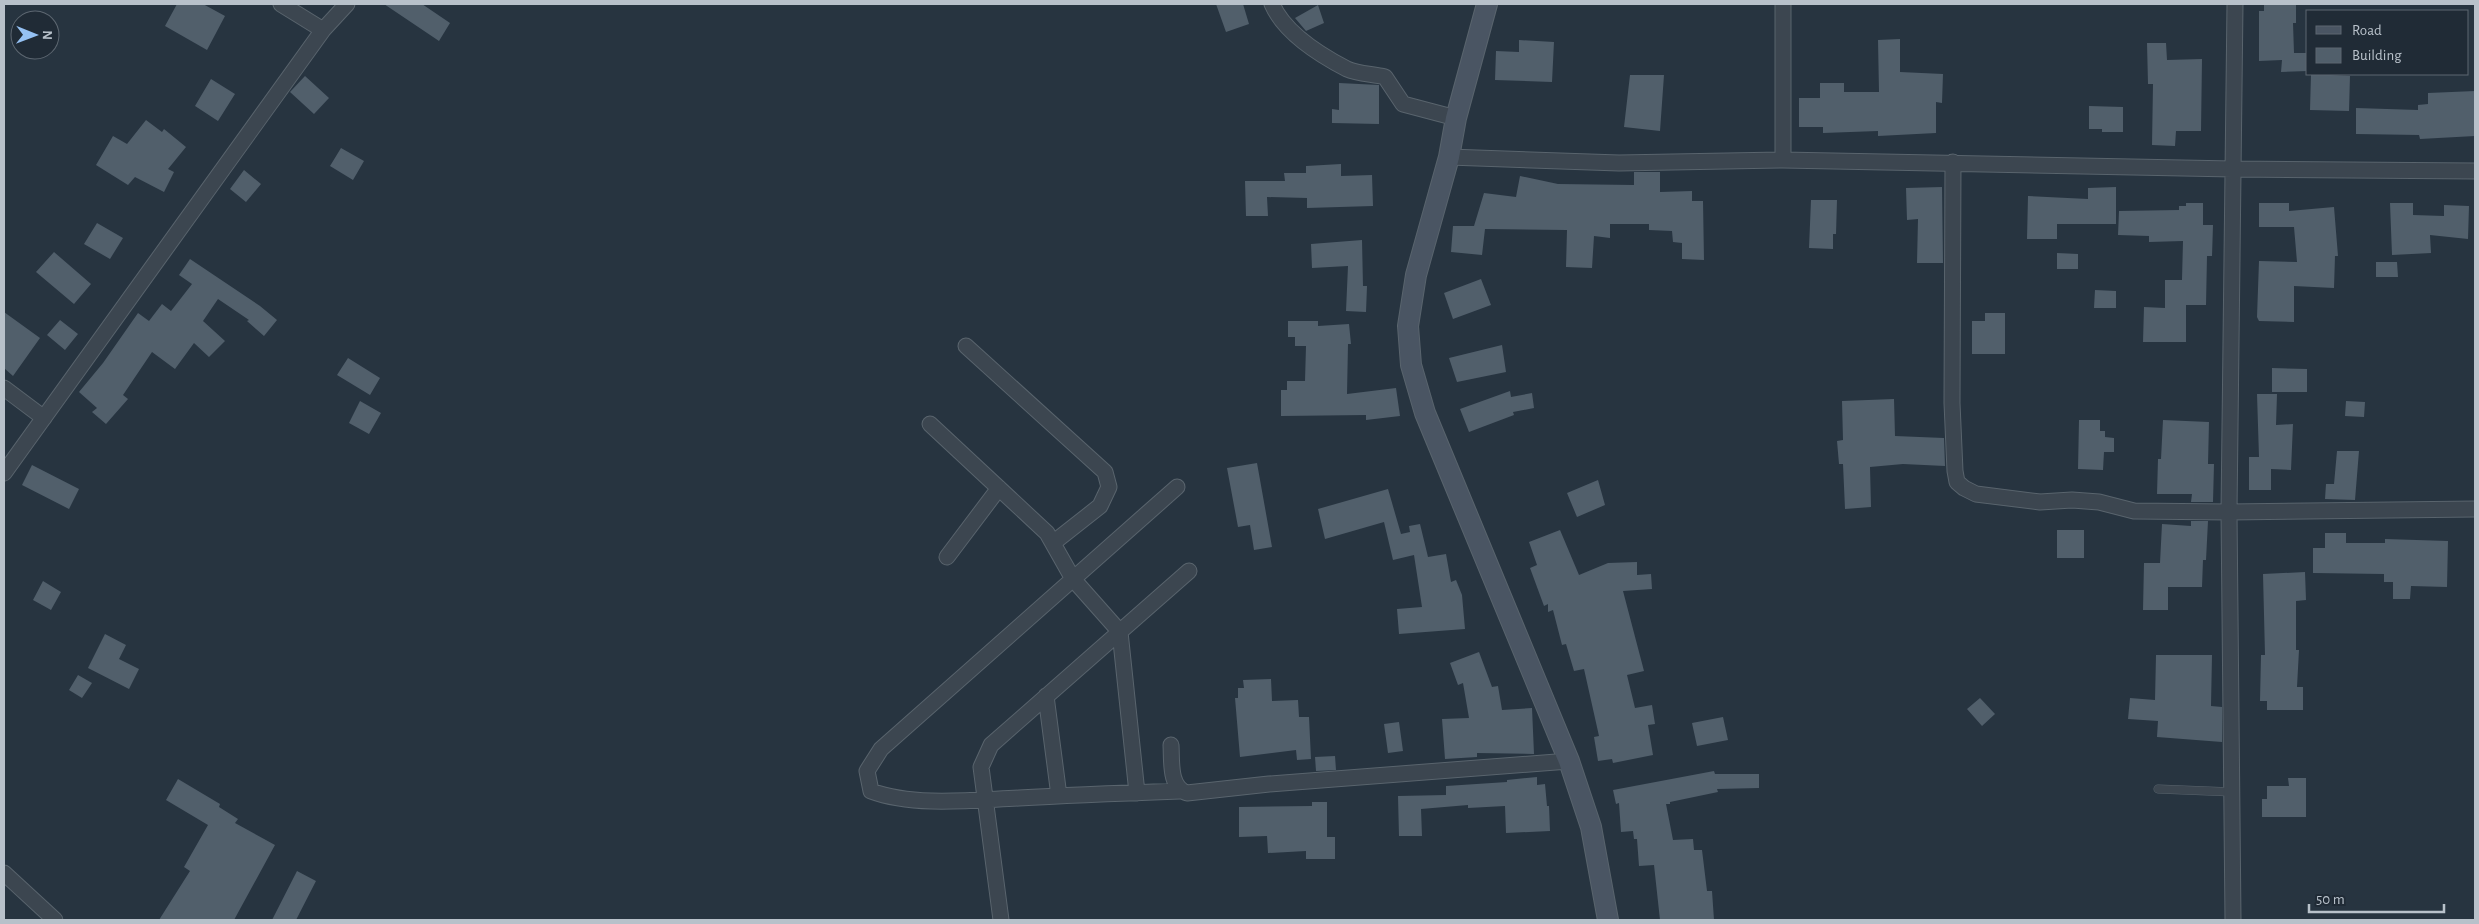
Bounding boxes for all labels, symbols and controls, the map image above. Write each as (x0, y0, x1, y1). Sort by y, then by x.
north arrow (10, 10, 60, 60)
legend (2306, 10, 2469, 75)
text: Road (2352, 23, 2382, 38)
text: N (40, 30, 54, 40)
text: Building (2352, 48, 2402, 63)
scale bar (2309, 882, 2444, 914)
text: 50 m (2316, 892, 2345, 907)

